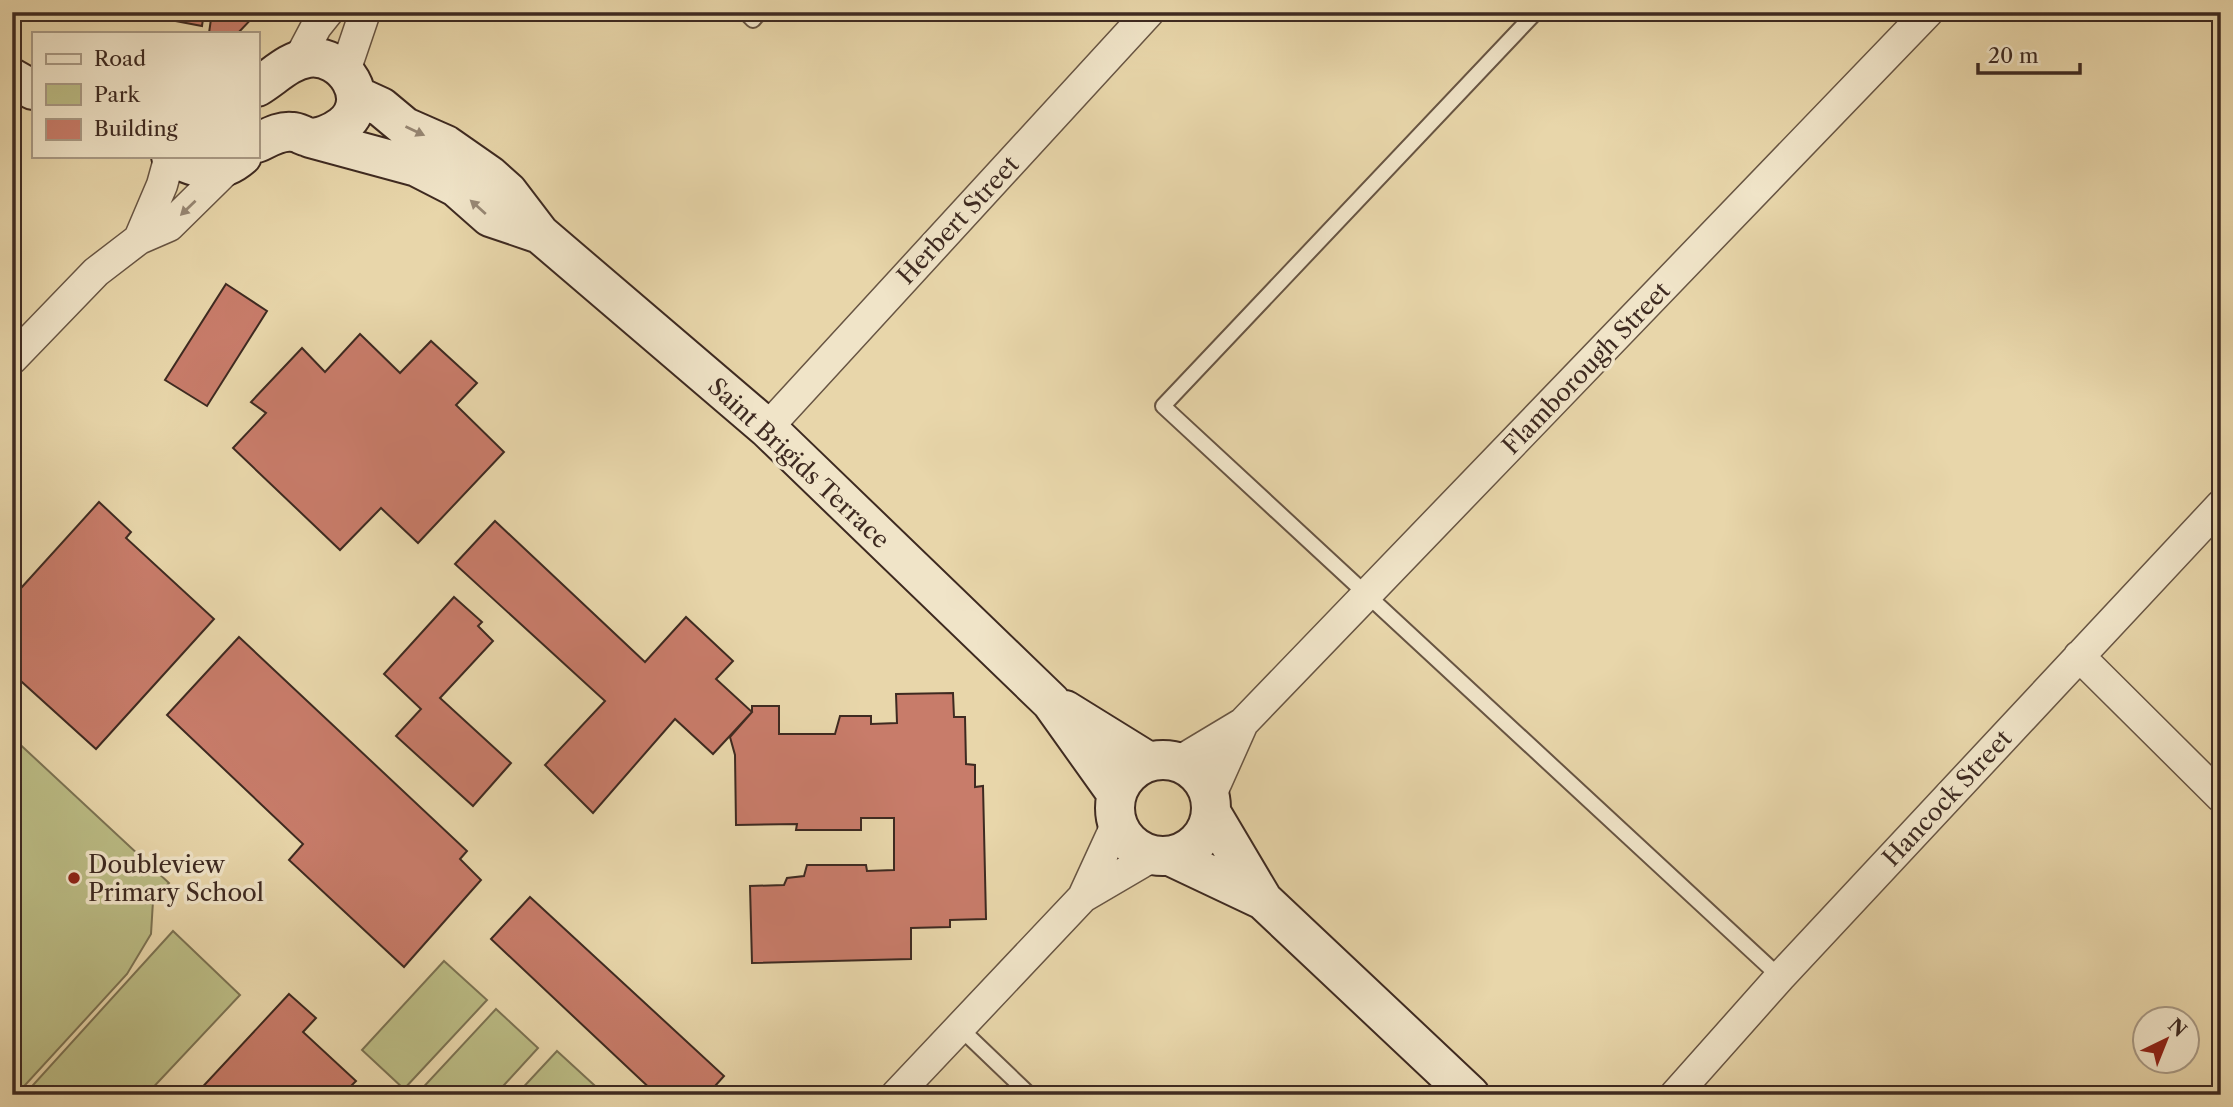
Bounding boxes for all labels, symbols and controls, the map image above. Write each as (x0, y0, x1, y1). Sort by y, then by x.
legend (32, 32, 259, 158)
scale bar (1978, 32, 2079, 76)
text: 20 m (1988, 43, 2039, 68)
text: Road (94, 46, 146, 71)
text: Park (94, 82, 140, 107)
text: Building (94, 116, 179, 141)
one-way arrow (405, 125, 425, 137)
street label: Herbert Street (891, 150, 1025, 290)
one-way arrow (180, 199, 197, 215)
one-way arrow (470, 199, 487, 215)
street label: Flamborough Street (1496, 275, 1676, 460)
street label: Saint Brigids Terrace (702, 372, 896, 554)
street label: Hancock Street (1876, 723, 2018, 872)
place label: Doubleview Primary School (88, 850, 264, 907)
marker: Doubleview Primary School (66, 870, 82, 886)
north arrow (2132, 1006, 2202, 1076)
text: N (2163, 1014, 2191, 1042)

